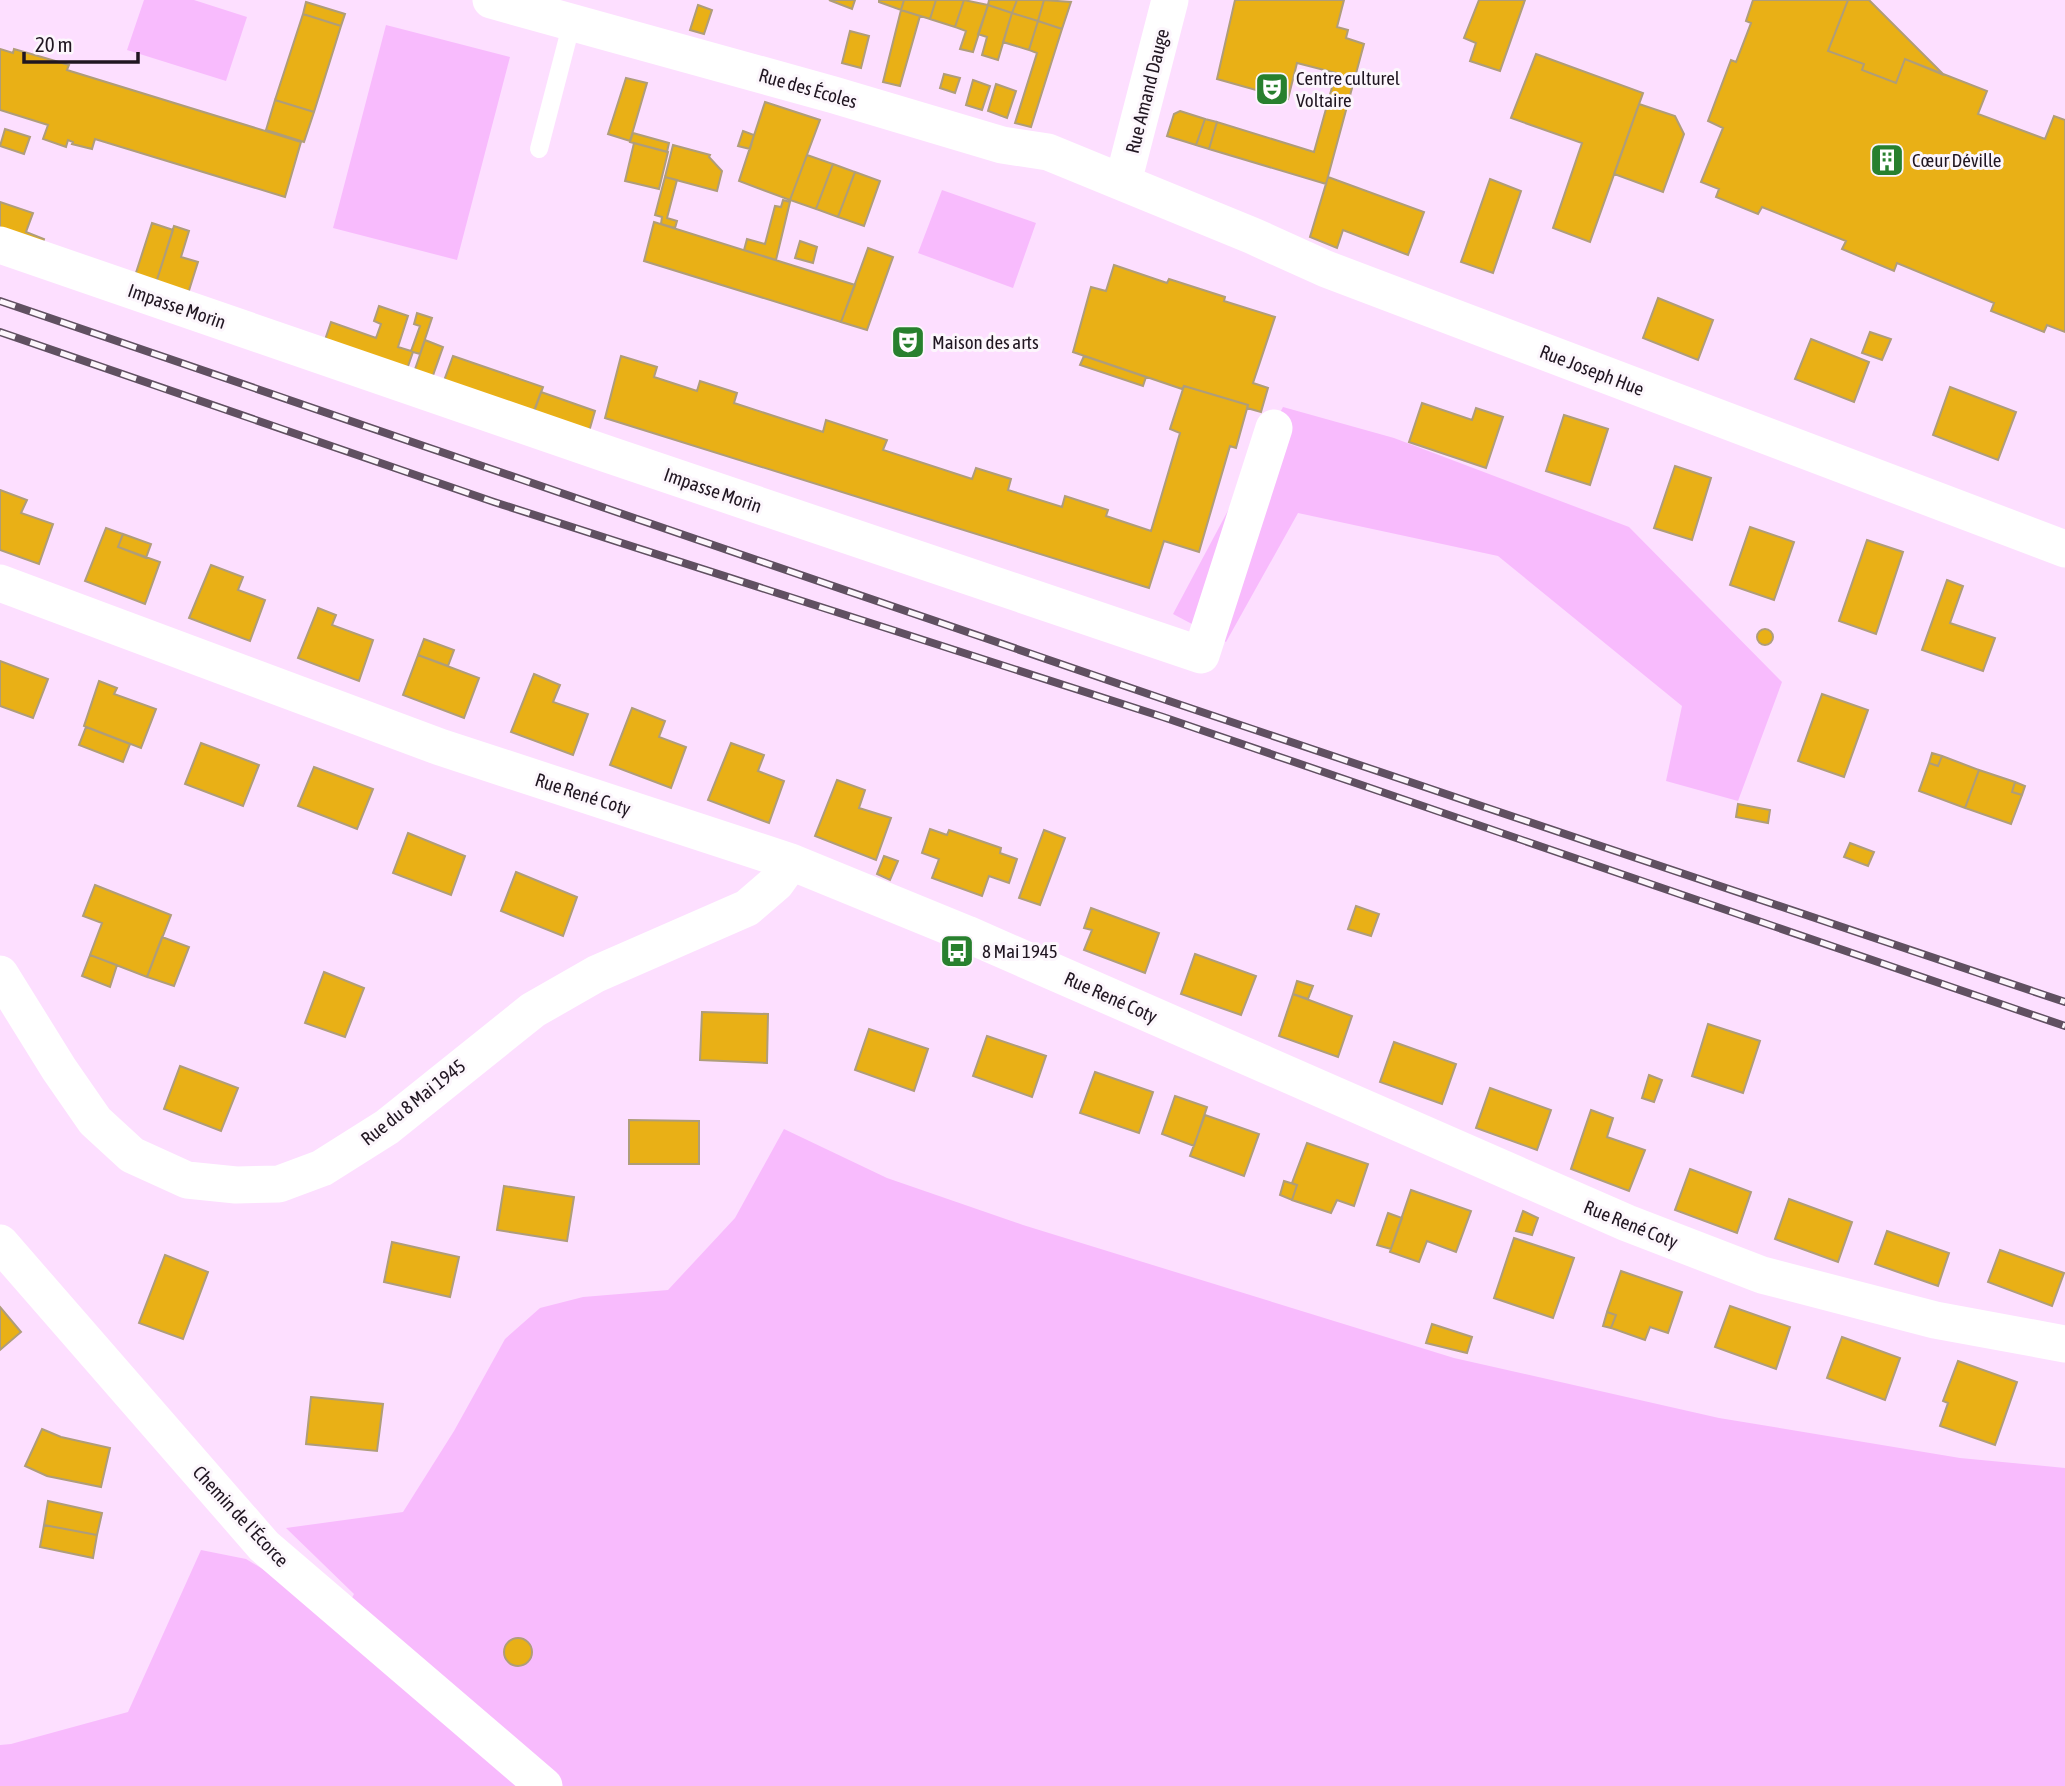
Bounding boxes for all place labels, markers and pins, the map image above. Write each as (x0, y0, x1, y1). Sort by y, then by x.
place label: Centre culturel Voltaire (1296, 67, 1400, 111)
theatre icon: Centre culturel Voltaire (1253, 70, 1291, 108)
building icon: Cœur Déville (1868, 141, 1906, 179)
place label: Cœur Déville (1912, 149, 2001, 171)
theatre icon: Maison des arts (889, 323, 927, 361)
place label: Maison des arts (932, 331, 1039, 353)
bus stop icon: 8 Mai 1945 (938, 932, 976, 970)
place label: 8 Mai 1945 (982, 940, 1058, 962)

